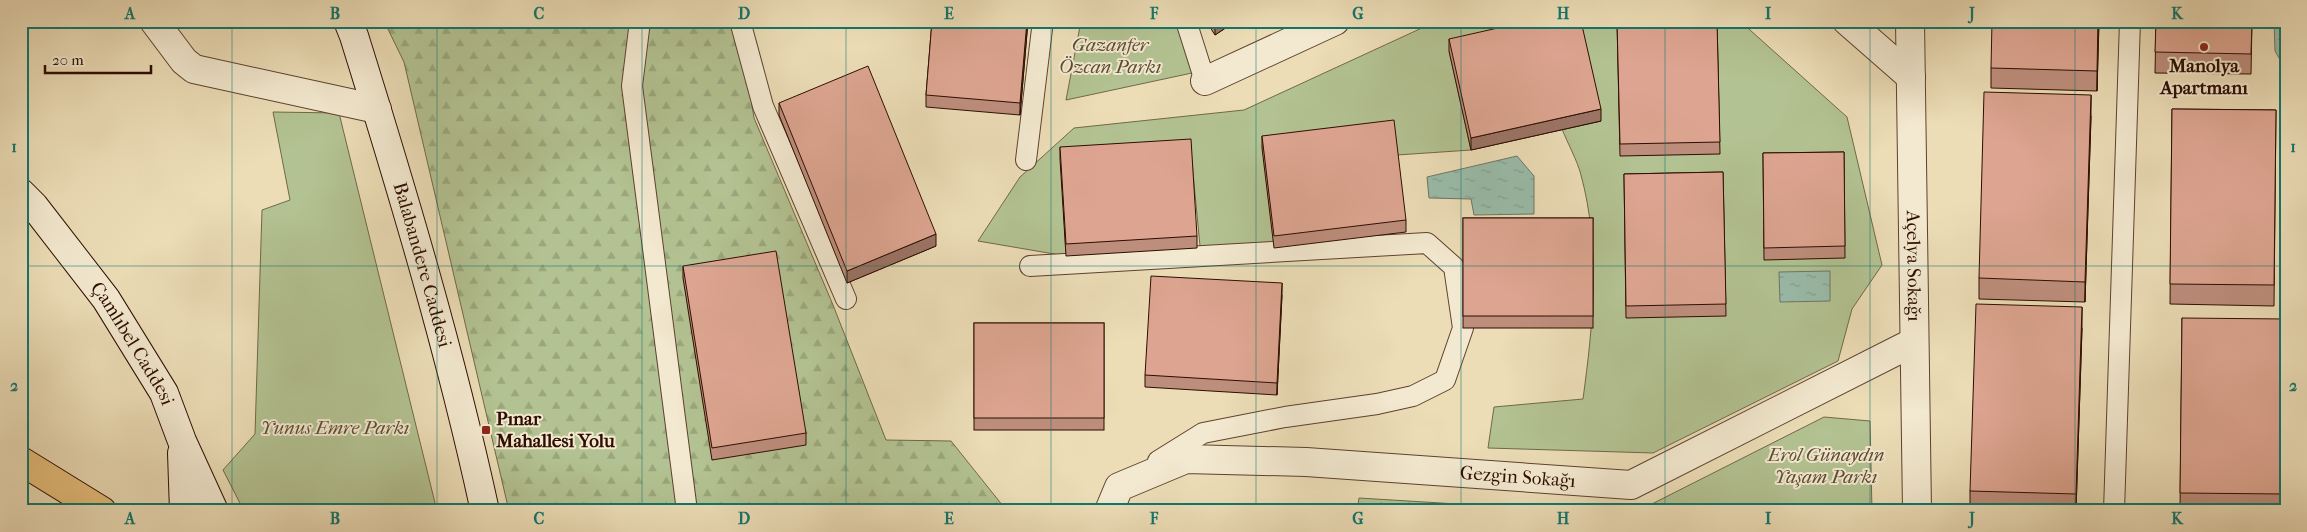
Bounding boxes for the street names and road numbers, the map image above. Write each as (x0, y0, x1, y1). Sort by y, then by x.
street label: Balabandere Caddesi (388, 180, 456, 350)
street label: Açelya Sokağı (1902, 209, 1925, 322)
street label: Çamlıbel Caddesi (85, 278, 179, 409)
street label: Gezgin Sokağı (1459, 462, 1577, 492)

